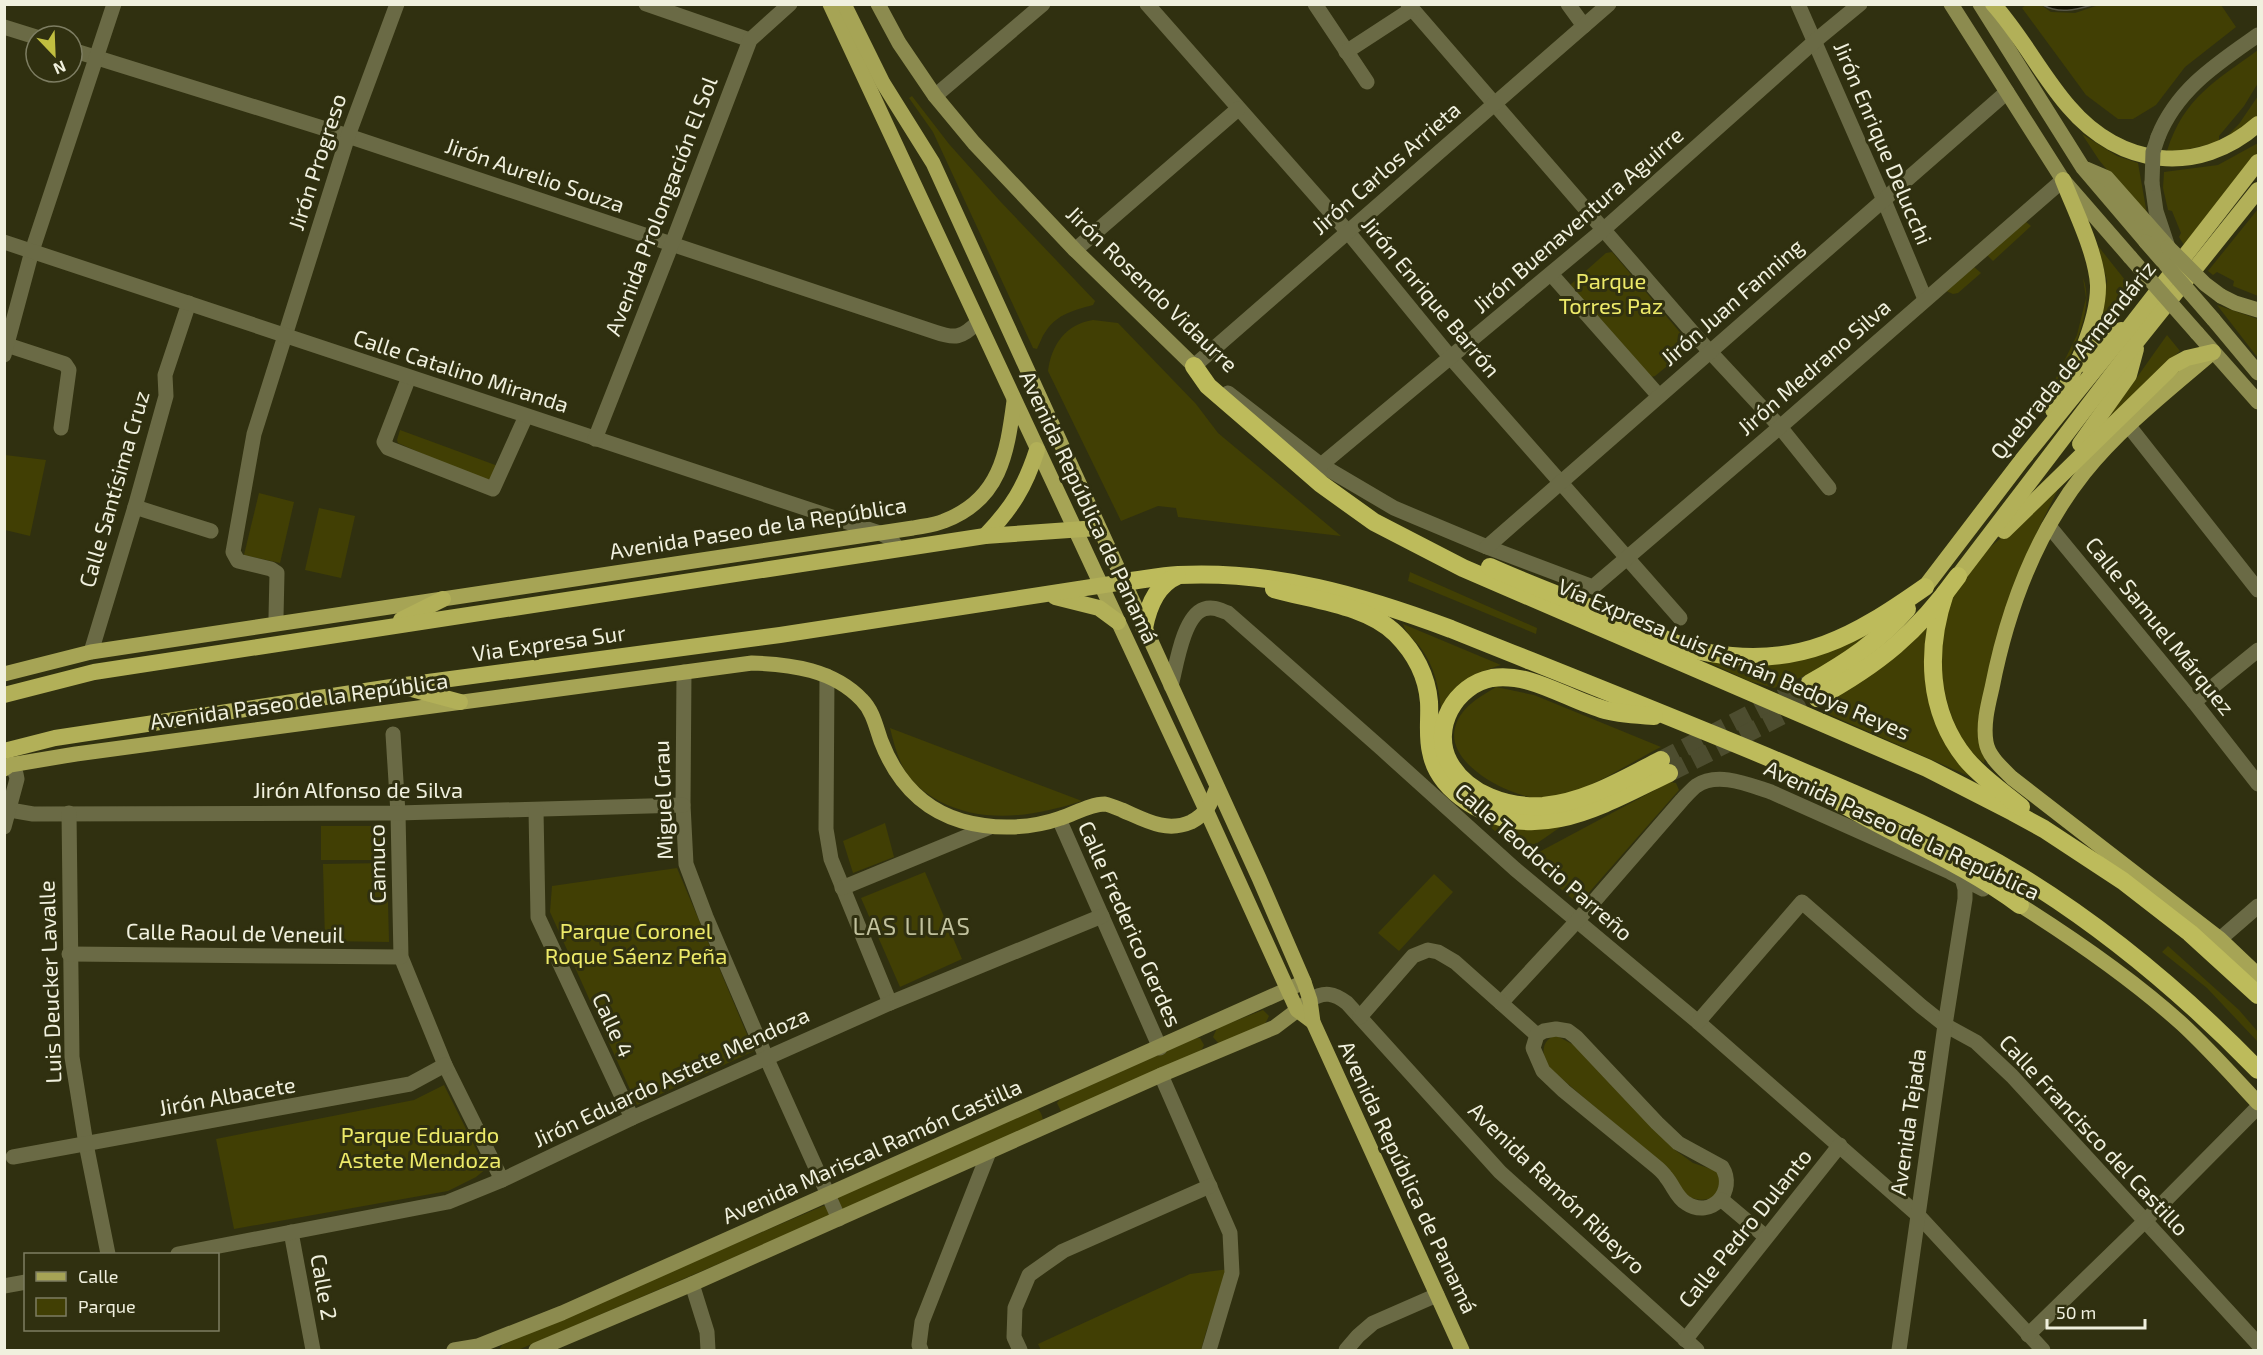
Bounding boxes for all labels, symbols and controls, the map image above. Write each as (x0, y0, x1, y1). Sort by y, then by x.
north arrow (24, 24, 84, 84)
street label: Jirón Enrique Delucchi (1829, 37, 1938, 248)
text: N (51, 57, 69, 79)
street label: Avenida Prolongación El Sol (599, 72, 722, 339)
street label: Jirón Progreso (282, 90, 350, 233)
street label: Jirón Carlos Arrieta (1306, 96, 1465, 239)
street label: Jirón Buenaventura Aguirre (1467, 121, 1688, 318)
street label: Jirón Aurelio Souza (442, 131, 628, 217)
street label: Jirón Rosendo Vidaurre (1062, 200, 1244, 377)
street label: Jirón Enrique Barrón (1357, 211, 1506, 382)
street label: Jirón Juan Fanning (1655, 232, 1808, 370)
street label: Quebrada de Armendáriz (1984, 255, 2161, 464)
park label: Parque Torres Paz (1559, 267, 1663, 318)
street label: Jirón Medrano Silva (1732, 293, 1895, 440)
street label: Calle Catalino Miranda (350, 323, 572, 417)
street label: Avenida República de Panamá (1015, 366, 1165, 647)
street label: Calle Santísima Cruz (72, 387, 154, 590)
street label: Avenida Paseo de la República (607, 491, 908, 563)
street label: Calle Samuel Márquez (2081, 531, 2241, 720)
street label: Vía Expresa Luis Fernán Bedoya Reyes (1555, 572, 1914, 744)
street label: Via Expresa Sur (470, 618, 627, 666)
street label: Avenida Paseo de la República (148, 666, 450, 734)
street label: Miguel Grau (647, 740, 677, 860)
street label: Avenida Paseo de la República (1761, 754, 2044, 904)
street label: Jirón Alfonso de Silva (253, 776, 463, 802)
street label: Calle Teodocio Parreño (1451, 777, 1639, 945)
street label: Calle Frederico Gerdes (1074, 817, 1188, 1031)
street label: Camuco (362, 824, 390, 904)
street label: Luis Deucker Lavalle (32, 880, 66, 1084)
district label: LAS LILAS (853, 911, 971, 940)
street label: Calle Raoul de Veneuil (126, 917, 345, 947)
park label: Parque Coronel Roque Sáenz Peña (545, 917, 727, 968)
street label: Calle 4 (588, 988, 640, 1061)
street label: Jirón Eduardo Astete Mendoza (528, 1001, 813, 1152)
street label: Calle Francisco del Castillo (1995, 1028, 2195, 1240)
street label: Avenida República de Panamá (1334, 1036, 1484, 1317)
street label: Avenida Tejada (1884, 1047, 1931, 1197)
street label: Jirón Albacete (156, 1070, 297, 1120)
street label: Avenida Mariscal Ramón Castilla (718, 1072, 1025, 1228)
street label: Avenida Ramón Ribeyro (1464, 1096, 1651, 1278)
park label: Parque Eduardo Astete Mendoza (339, 1121, 501, 1172)
street label: Calle Pedro Dulanto (1672, 1143, 1816, 1312)
street label: Calle 2 (306, 1252, 344, 1322)
legend (24, 1253, 219, 1331)
text: Calle (78, 1265, 119, 1287)
scale bar (2047, 1292, 2144, 1330)
text: Parque (78, 1295, 136, 1317)
text: 50 m (2056, 1301, 2096, 1323)

